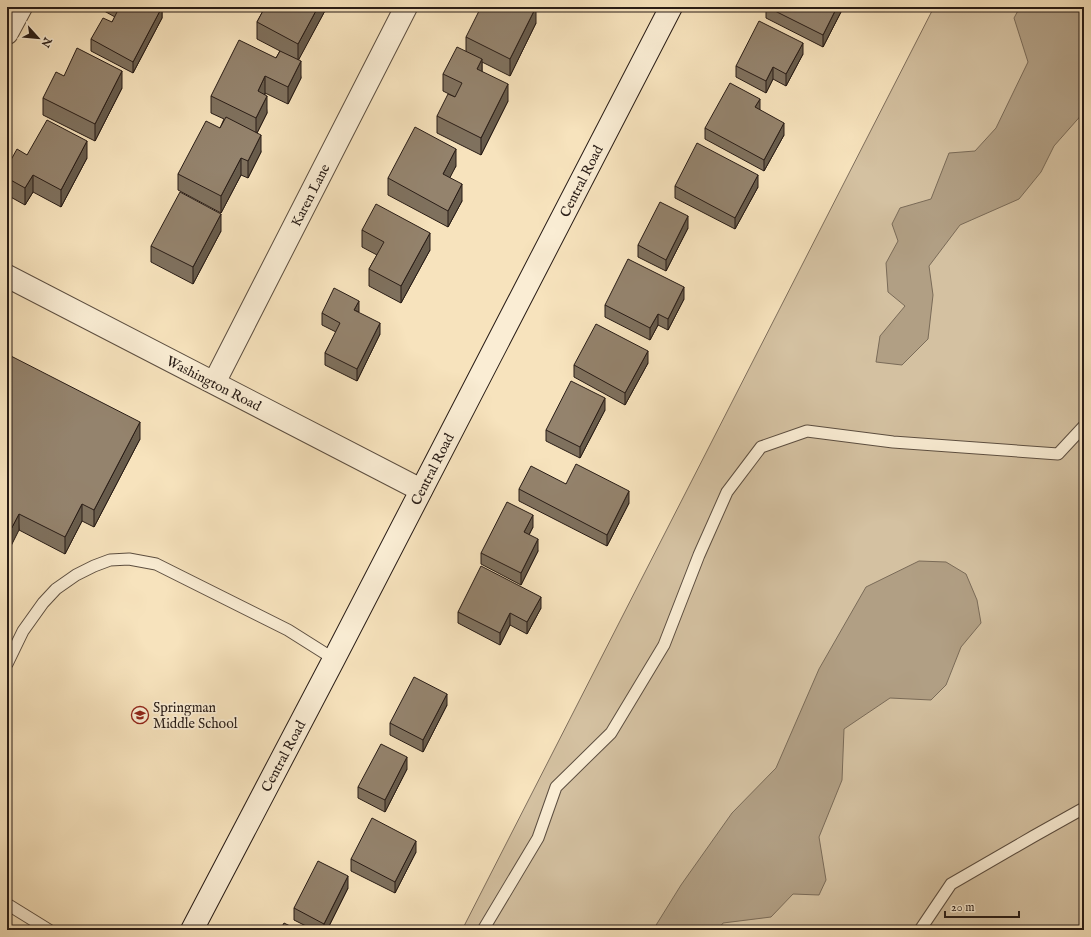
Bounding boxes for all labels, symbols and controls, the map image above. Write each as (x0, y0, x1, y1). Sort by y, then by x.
north arrow (18, 18, 58, 58)
text: N (37, 34, 55, 50)
street label: Central Road (556, 142, 608, 220)
street label: Karen Lane (287, 160, 335, 230)
street label: Washington Road (163, 352, 265, 416)
street label: Central Road (407, 430, 459, 508)
place label: Springman Middle School (153, 699, 238, 733)
school or university icon: Springman Middle School (130, 705, 150, 725)
street label: Central Road (258, 717, 310, 795)
scale bar (945, 893, 1019, 919)
text: 20 m (951, 900, 974, 915)

